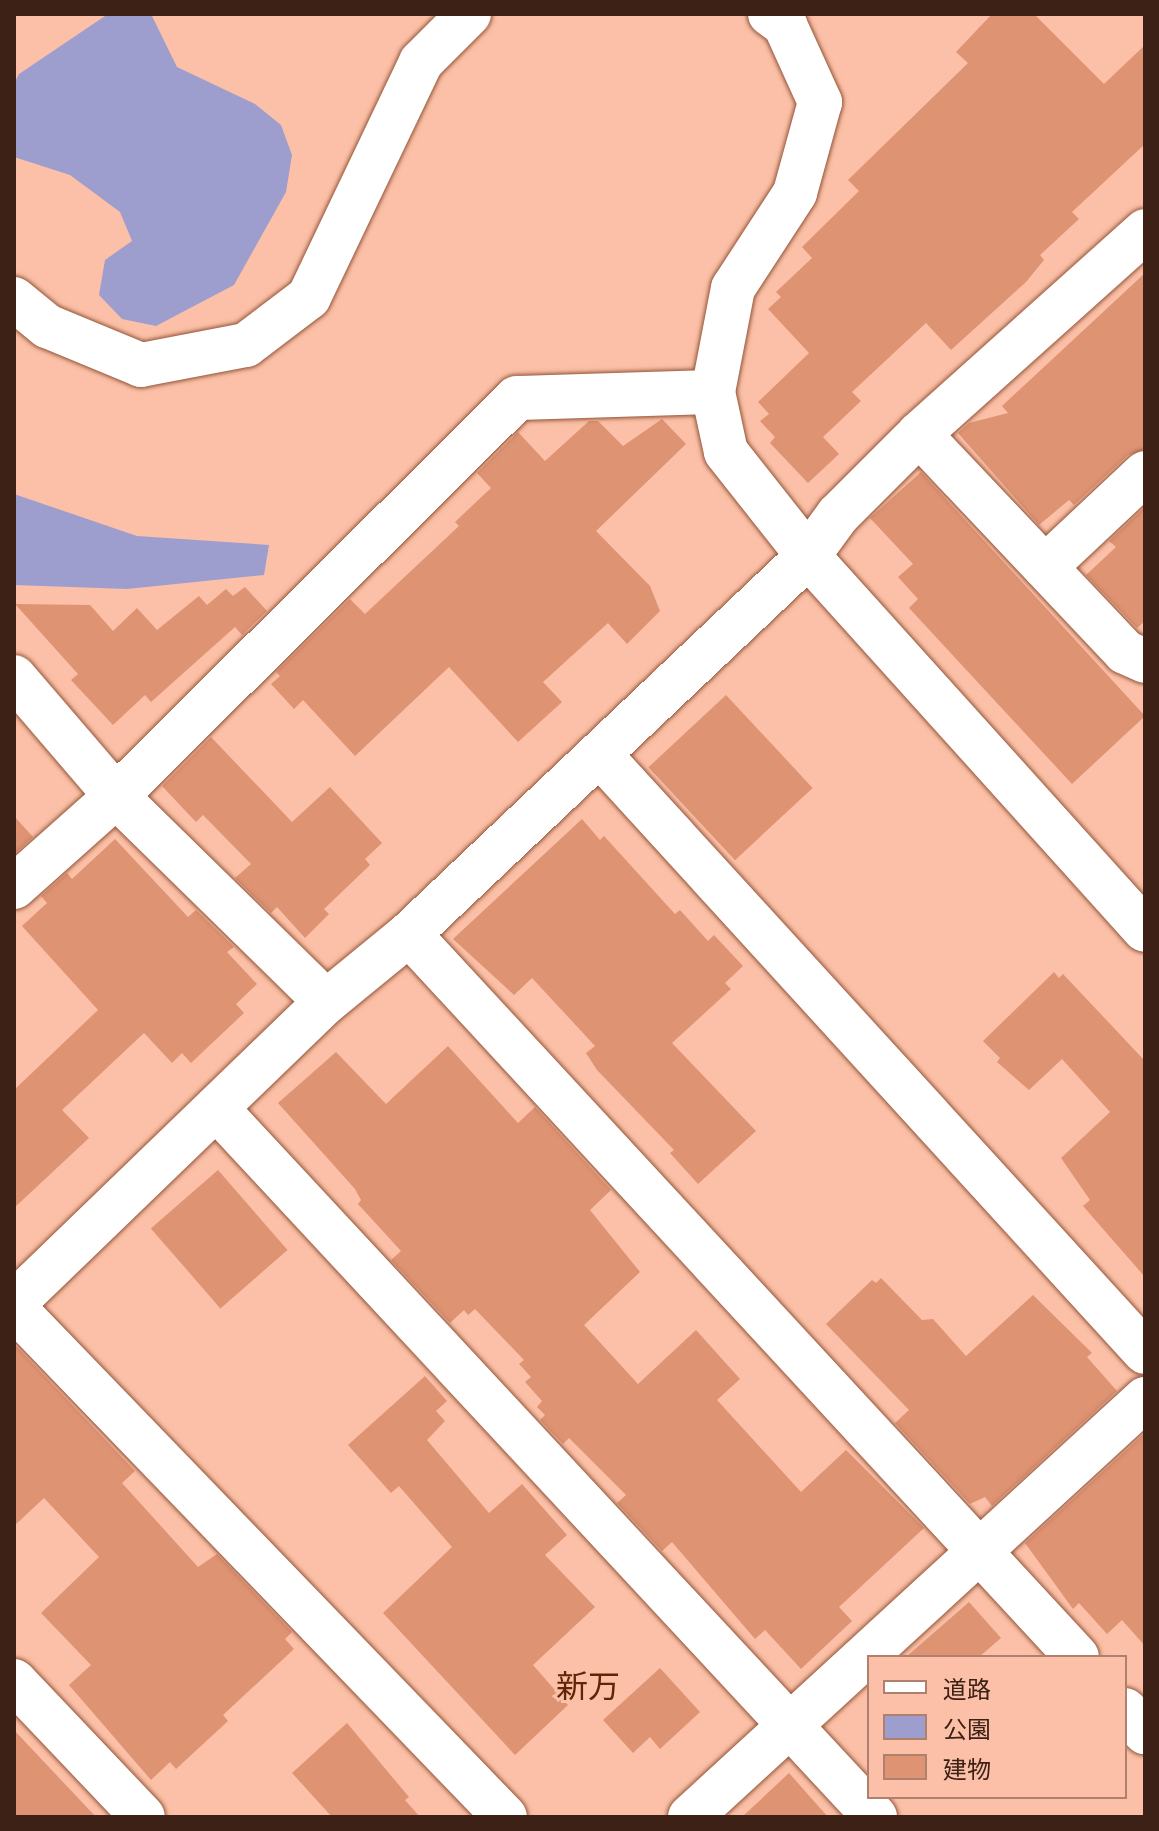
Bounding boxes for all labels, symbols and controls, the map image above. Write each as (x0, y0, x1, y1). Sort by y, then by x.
legend (867, 1655, 1127, 1799)
district label: 新万 (556, 1668, 620, 1706)
text: 道路 (943, 1676, 991, 1704)
text: 公園 (943, 1716, 991, 1744)
text: 建物 (943, 1756, 991, 1784)

